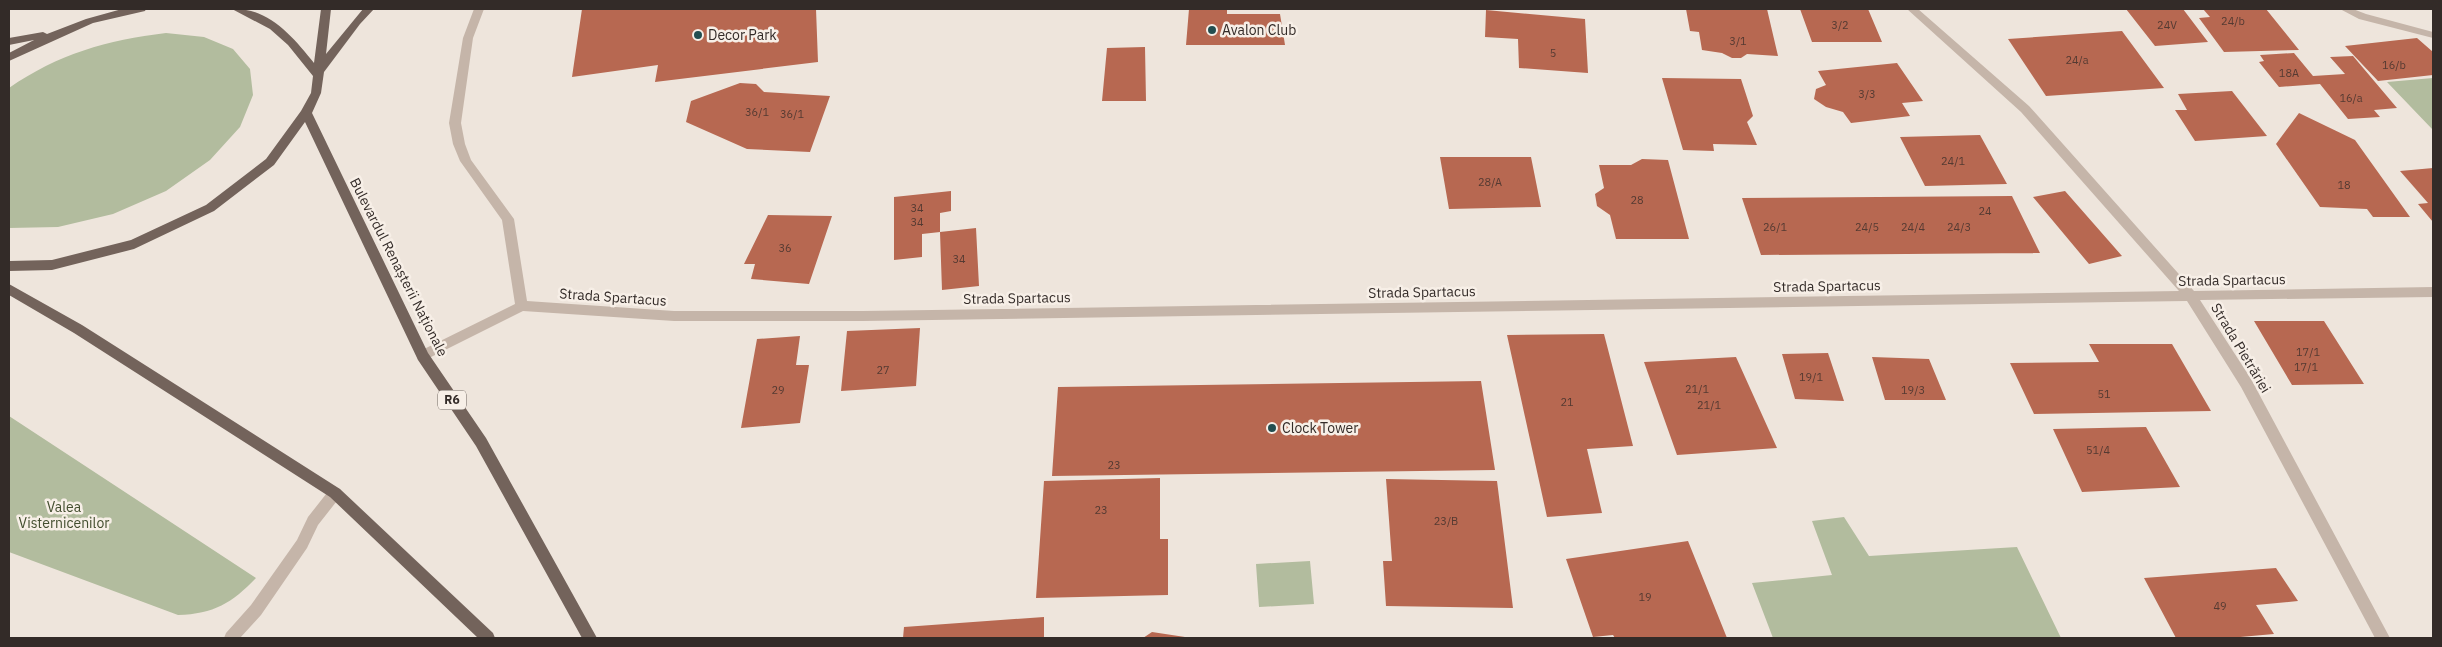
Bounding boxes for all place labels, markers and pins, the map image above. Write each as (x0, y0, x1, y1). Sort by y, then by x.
place label: Avalon Club (1222, 21, 1296, 39)
marker: Avalon Club (1206, 24, 1218, 36)
place label: Decor Park (708, 26, 777, 44)
marker: Decor Park (692, 29, 704, 41)
place label: Clock Tower (1282, 419, 1358, 437)
marker: Clock Tower (1266, 422, 1278, 434)

